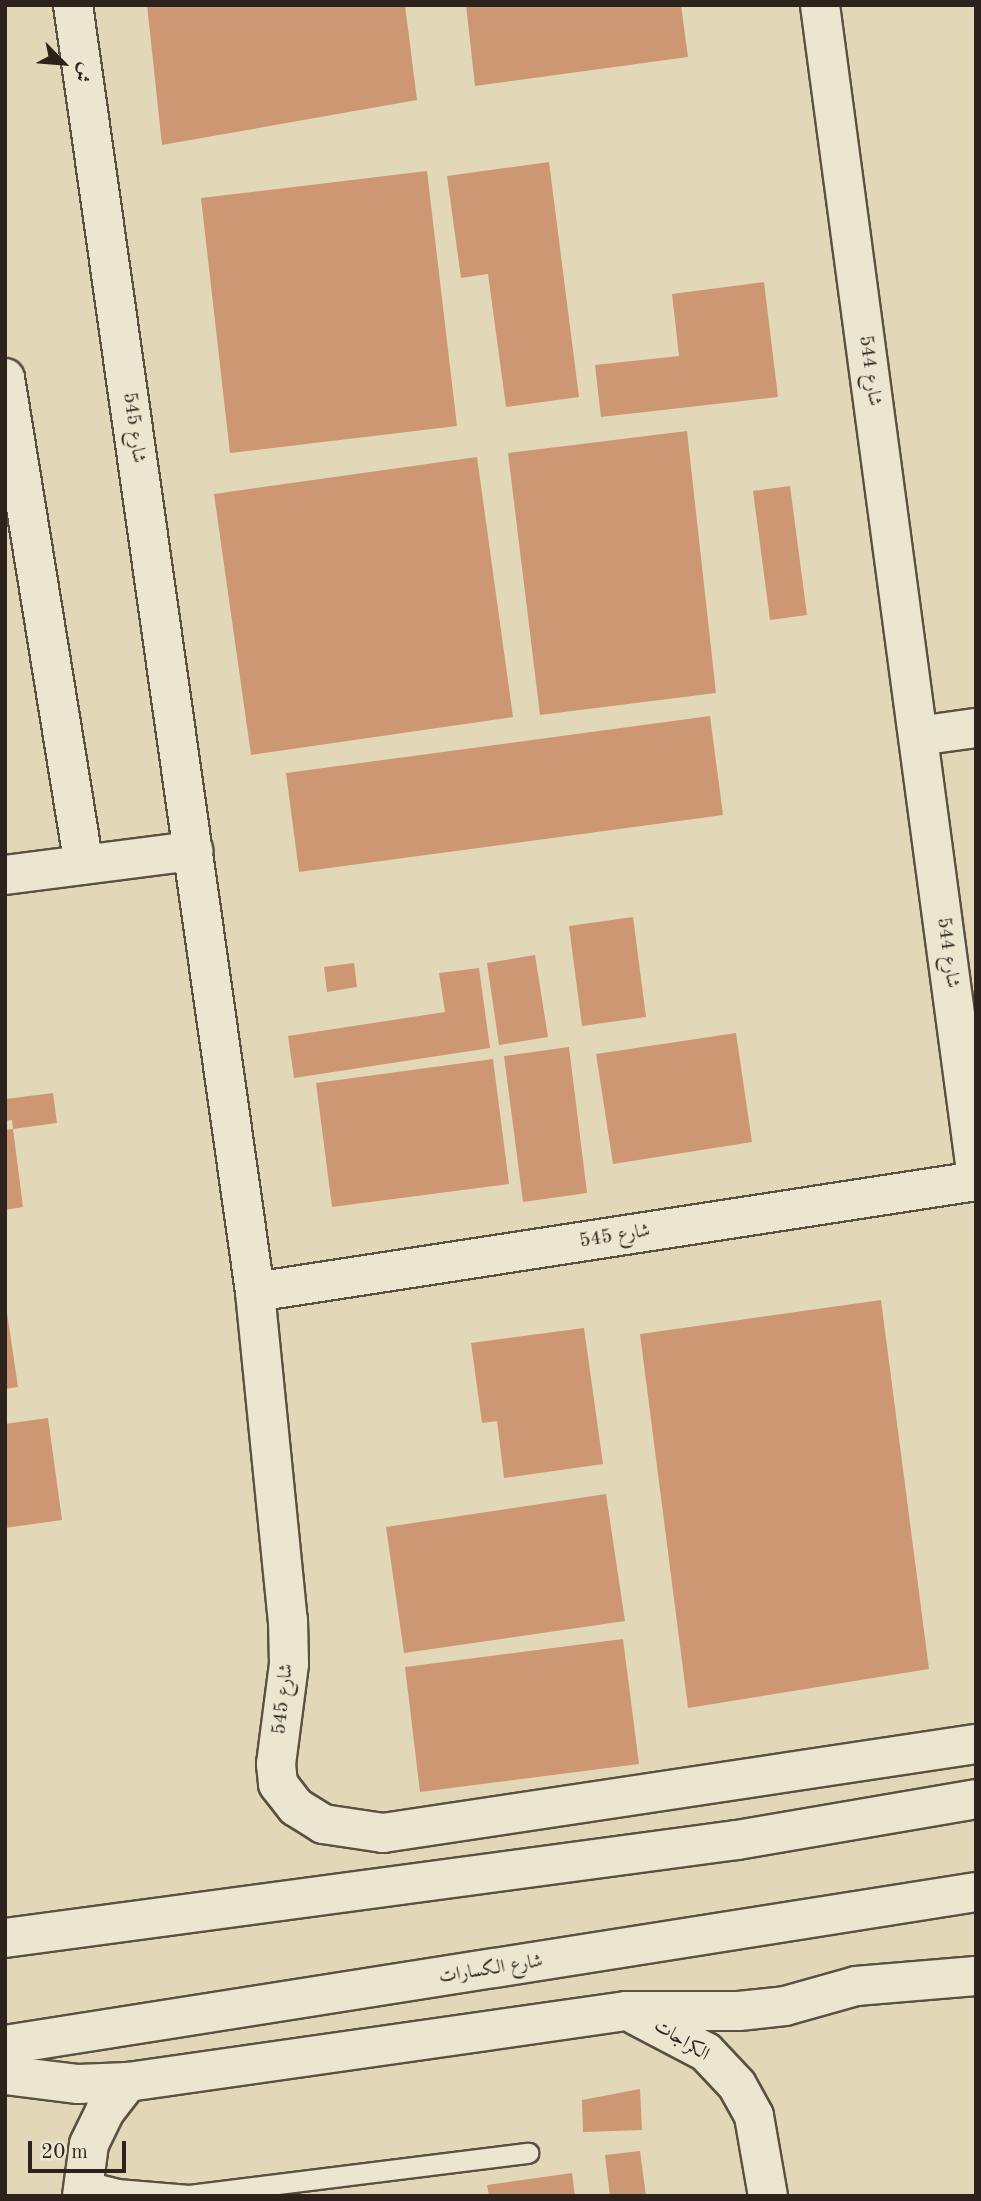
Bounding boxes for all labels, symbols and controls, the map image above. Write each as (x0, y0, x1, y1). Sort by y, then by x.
north arrow (28, 28, 98, 98)
text: ش (70, 60, 95, 85)
street label: شارع 544 (853, 334, 885, 408)
street label: شارع 545 (117, 391, 149, 465)
street label: شارع 544 (931, 916, 963, 990)
street label: شارع 545 (578, 1220, 652, 1254)
street label: شارع 545 (269, 1662, 299, 1736)
street label: شارع الكسارات (437, 1951, 545, 1989)
street label: الكراجات (649, 2015, 713, 2067)
scale bar (32, 2128, 130, 2172)
text: 20 m (41, 2142, 88, 2163)

